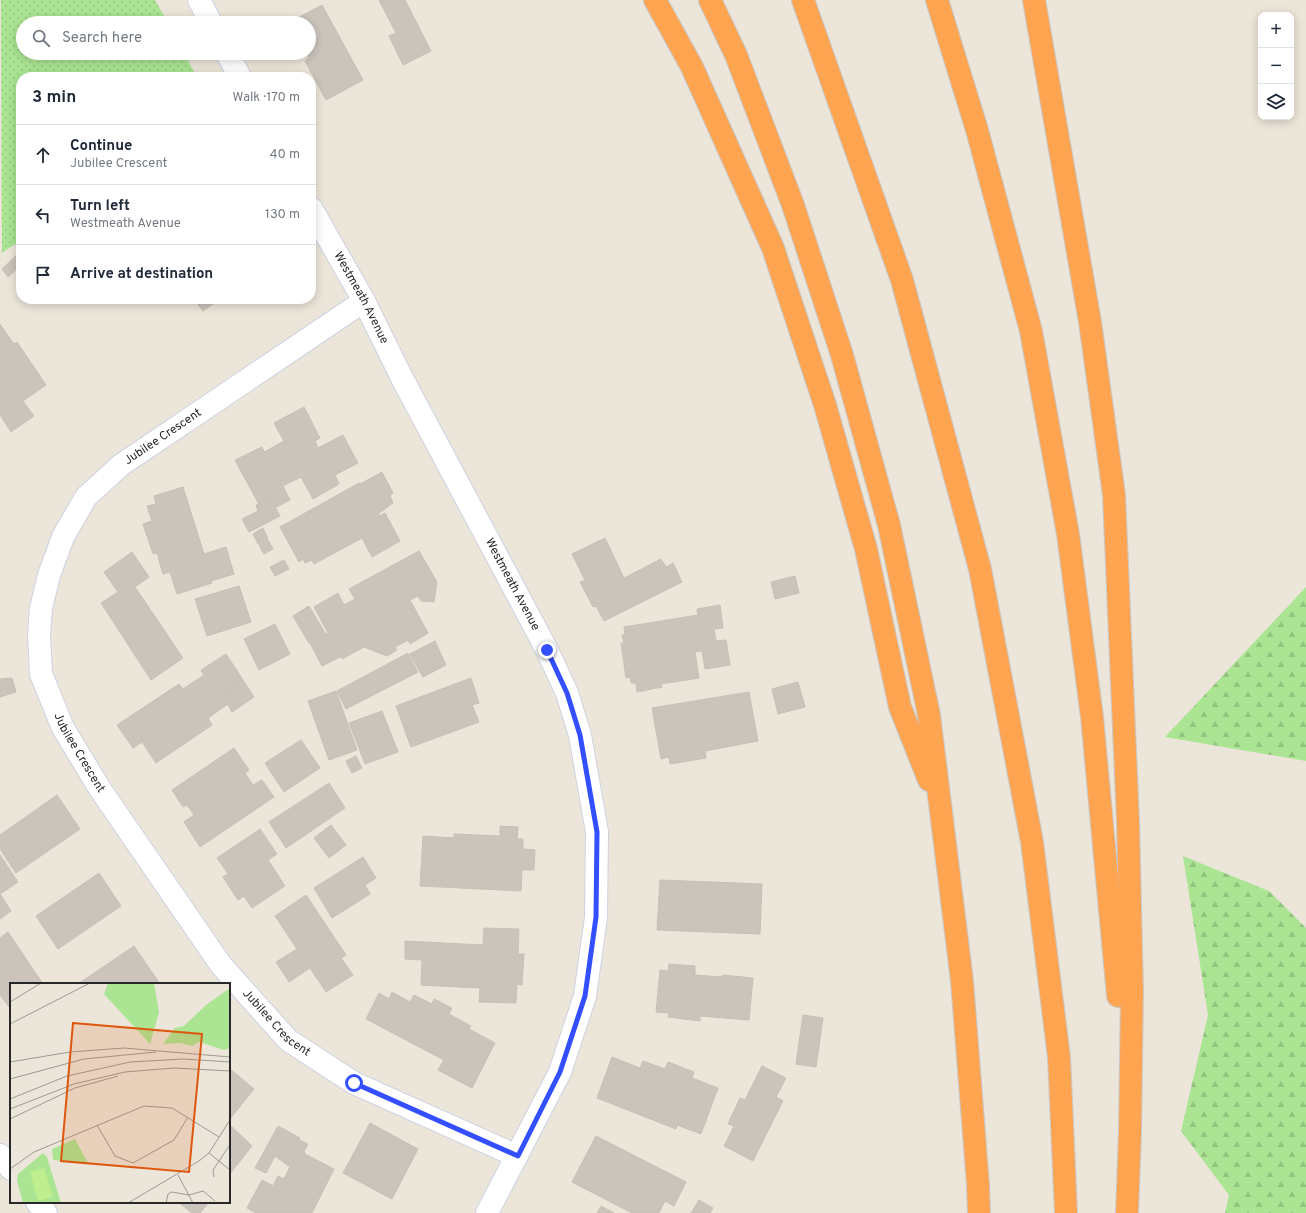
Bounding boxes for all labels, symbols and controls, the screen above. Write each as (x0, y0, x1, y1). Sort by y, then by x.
map controls (1258, 12, 1294, 120)
button: + (1258, 12, 1294, 48)
search box (16, 16, 316, 60)
icon: search (30, 27, 52, 49)
text: Search here (62, 29, 142, 48)
button: − (1258, 48, 1294, 84)
button: layers (1258, 84, 1294, 120)
text: 3 min (32, 87, 76, 109)
text: Walk · 170 m (233, 90, 300, 106)
text: Continue (70, 137, 132, 156)
icon: ahead (32, 144, 54, 166)
text: 40 m (270, 147, 300, 163)
text: Jubilee Crescent (70, 156, 167, 172)
text: Turn left (70, 197, 130, 216)
icon: left (32, 204, 54, 226)
text: 130 m (265, 207, 300, 223)
text: Westmeath Avenue (70, 216, 181, 232)
street label: Westmeath Avenue (330, 249, 392, 347)
icon: arrive (32, 264, 54, 286)
text: Arrive at destination (70, 265, 213, 284)
street label: Jubilee Crescent (121, 405, 205, 469)
street label: Westmeath Avenue (481, 536, 543, 633)
route end (538, 641, 556, 659)
street label: Jubilee Crescent (50, 710, 108, 796)
inset map (10, 983, 230, 1203)
street label: Jubilee Crescent (239, 986, 313, 1060)
route start (345, 1074, 363, 1092)

